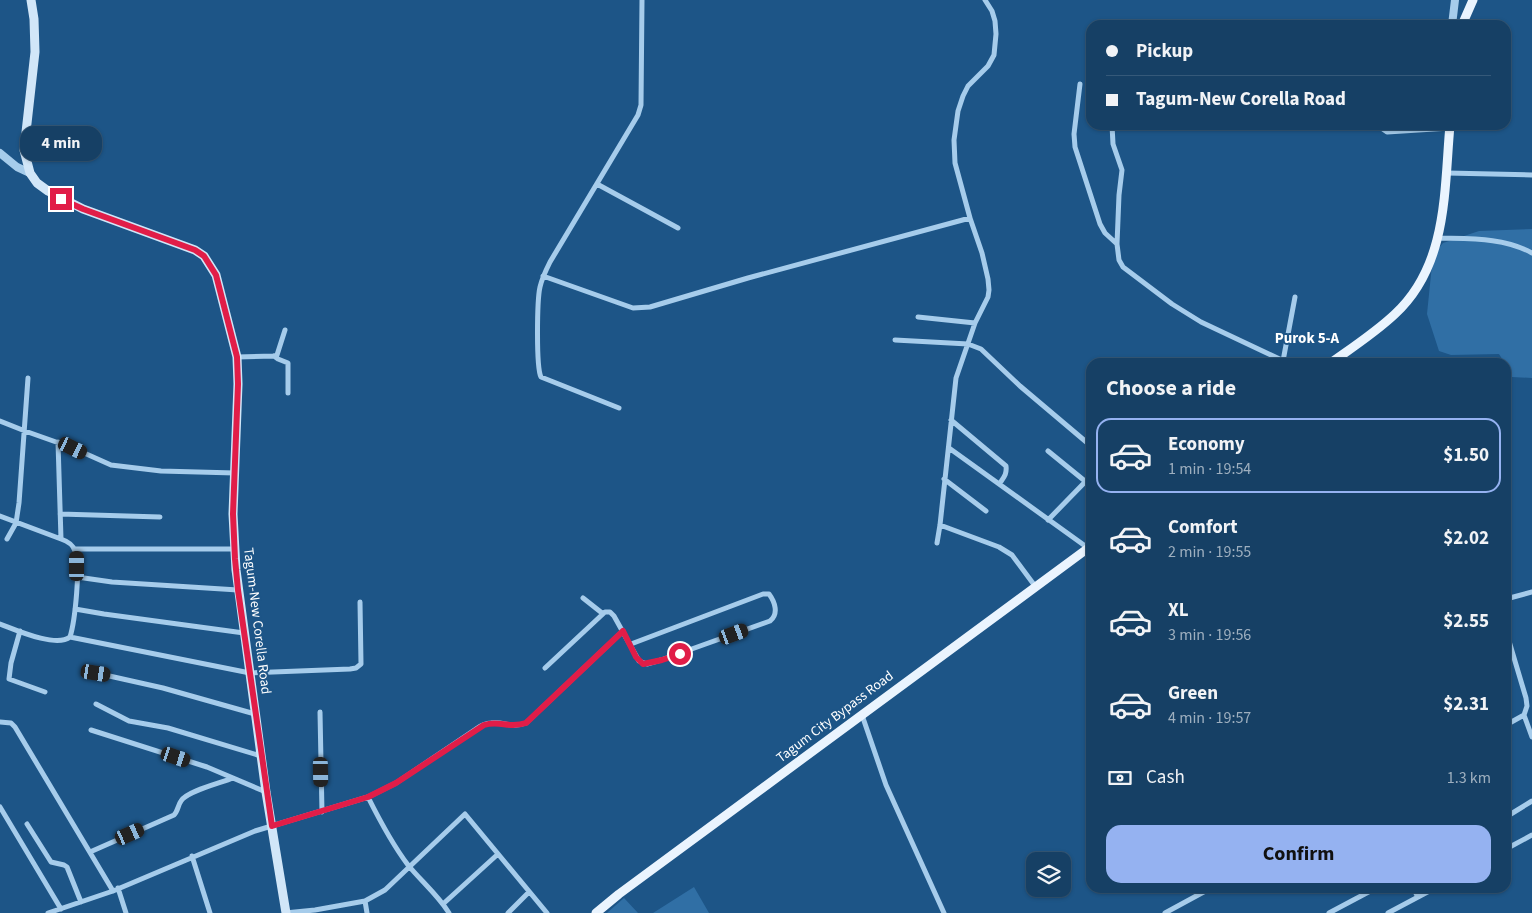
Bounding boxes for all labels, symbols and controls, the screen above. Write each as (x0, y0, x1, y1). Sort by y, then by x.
text: Pickup (1136, 38, 1193, 65)
text: Tagum-New Corella Road (1136, 86, 1346, 113)
callout: 4 min (20, 126, 102, 162)
text: 4 min (42, 132, 80, 154)
route end (50, 188, 72, 210)
district label: Purok 5-A (1275, 328, 1340, 349)
text: Choose a ride (1106, 372, 1236, 404)
text: Economy (1168, 431, 1245, 458)
icon: car (1108, 433, 1153, 478)
car (56, 435, 89, 461)
text: $1.50 (1443, 442, 1489, 469)
text: 1 min · 19:54 (1168, 458, 1251, 480)
text: Comfort (1168, 514, 1238, 541)
icon: car (1108, 516, 1153, 561)
text: $2.02 (1443, 525, 1489, 552)
text: 2 min · 19:55 (1168, 541, 1251, 563)
street label: Tagum-New Corella Road (238, 547, 276, 695)
car (69, 551, 84, 581)
text: XL (1168, 597, 1189, 624)
icon: car (1108, 599, 1153, 644)
text: $2.55 (1443, 608, 1489, 635)
car (717, 622, 750, 646)
text: 3 min · 19:56 (1168, 624, 1251, 646)
route start (669, 643, 691, 665)
car (80, 663, 111, 683)
street label: Tagum City Bypass Road (772, 666, 898, 768)
text: Green (1168, 680, 1218, 707)
icon: car (1108, 682, 1153, 727)
text: $2.31 (1443, 691, 1489, 718)
text: 4 min · 19:57 (1168, 707, 1251, 729)
car (159, 745, 192, 769)
car (313, 757, 328, 787)
icon: cash (1106, 764, 1134, 792)
text: Cash (1146, 764, 1185, 791)
text: 1.3 km (1447, 767, 1491, 789)
car (113, 821, 146, 847)
button: Confirm (1106, 825, 1491, 883)
map controls (1026, 852, 1071, 897)
button: layers (1026, 852, 1071, 897)

